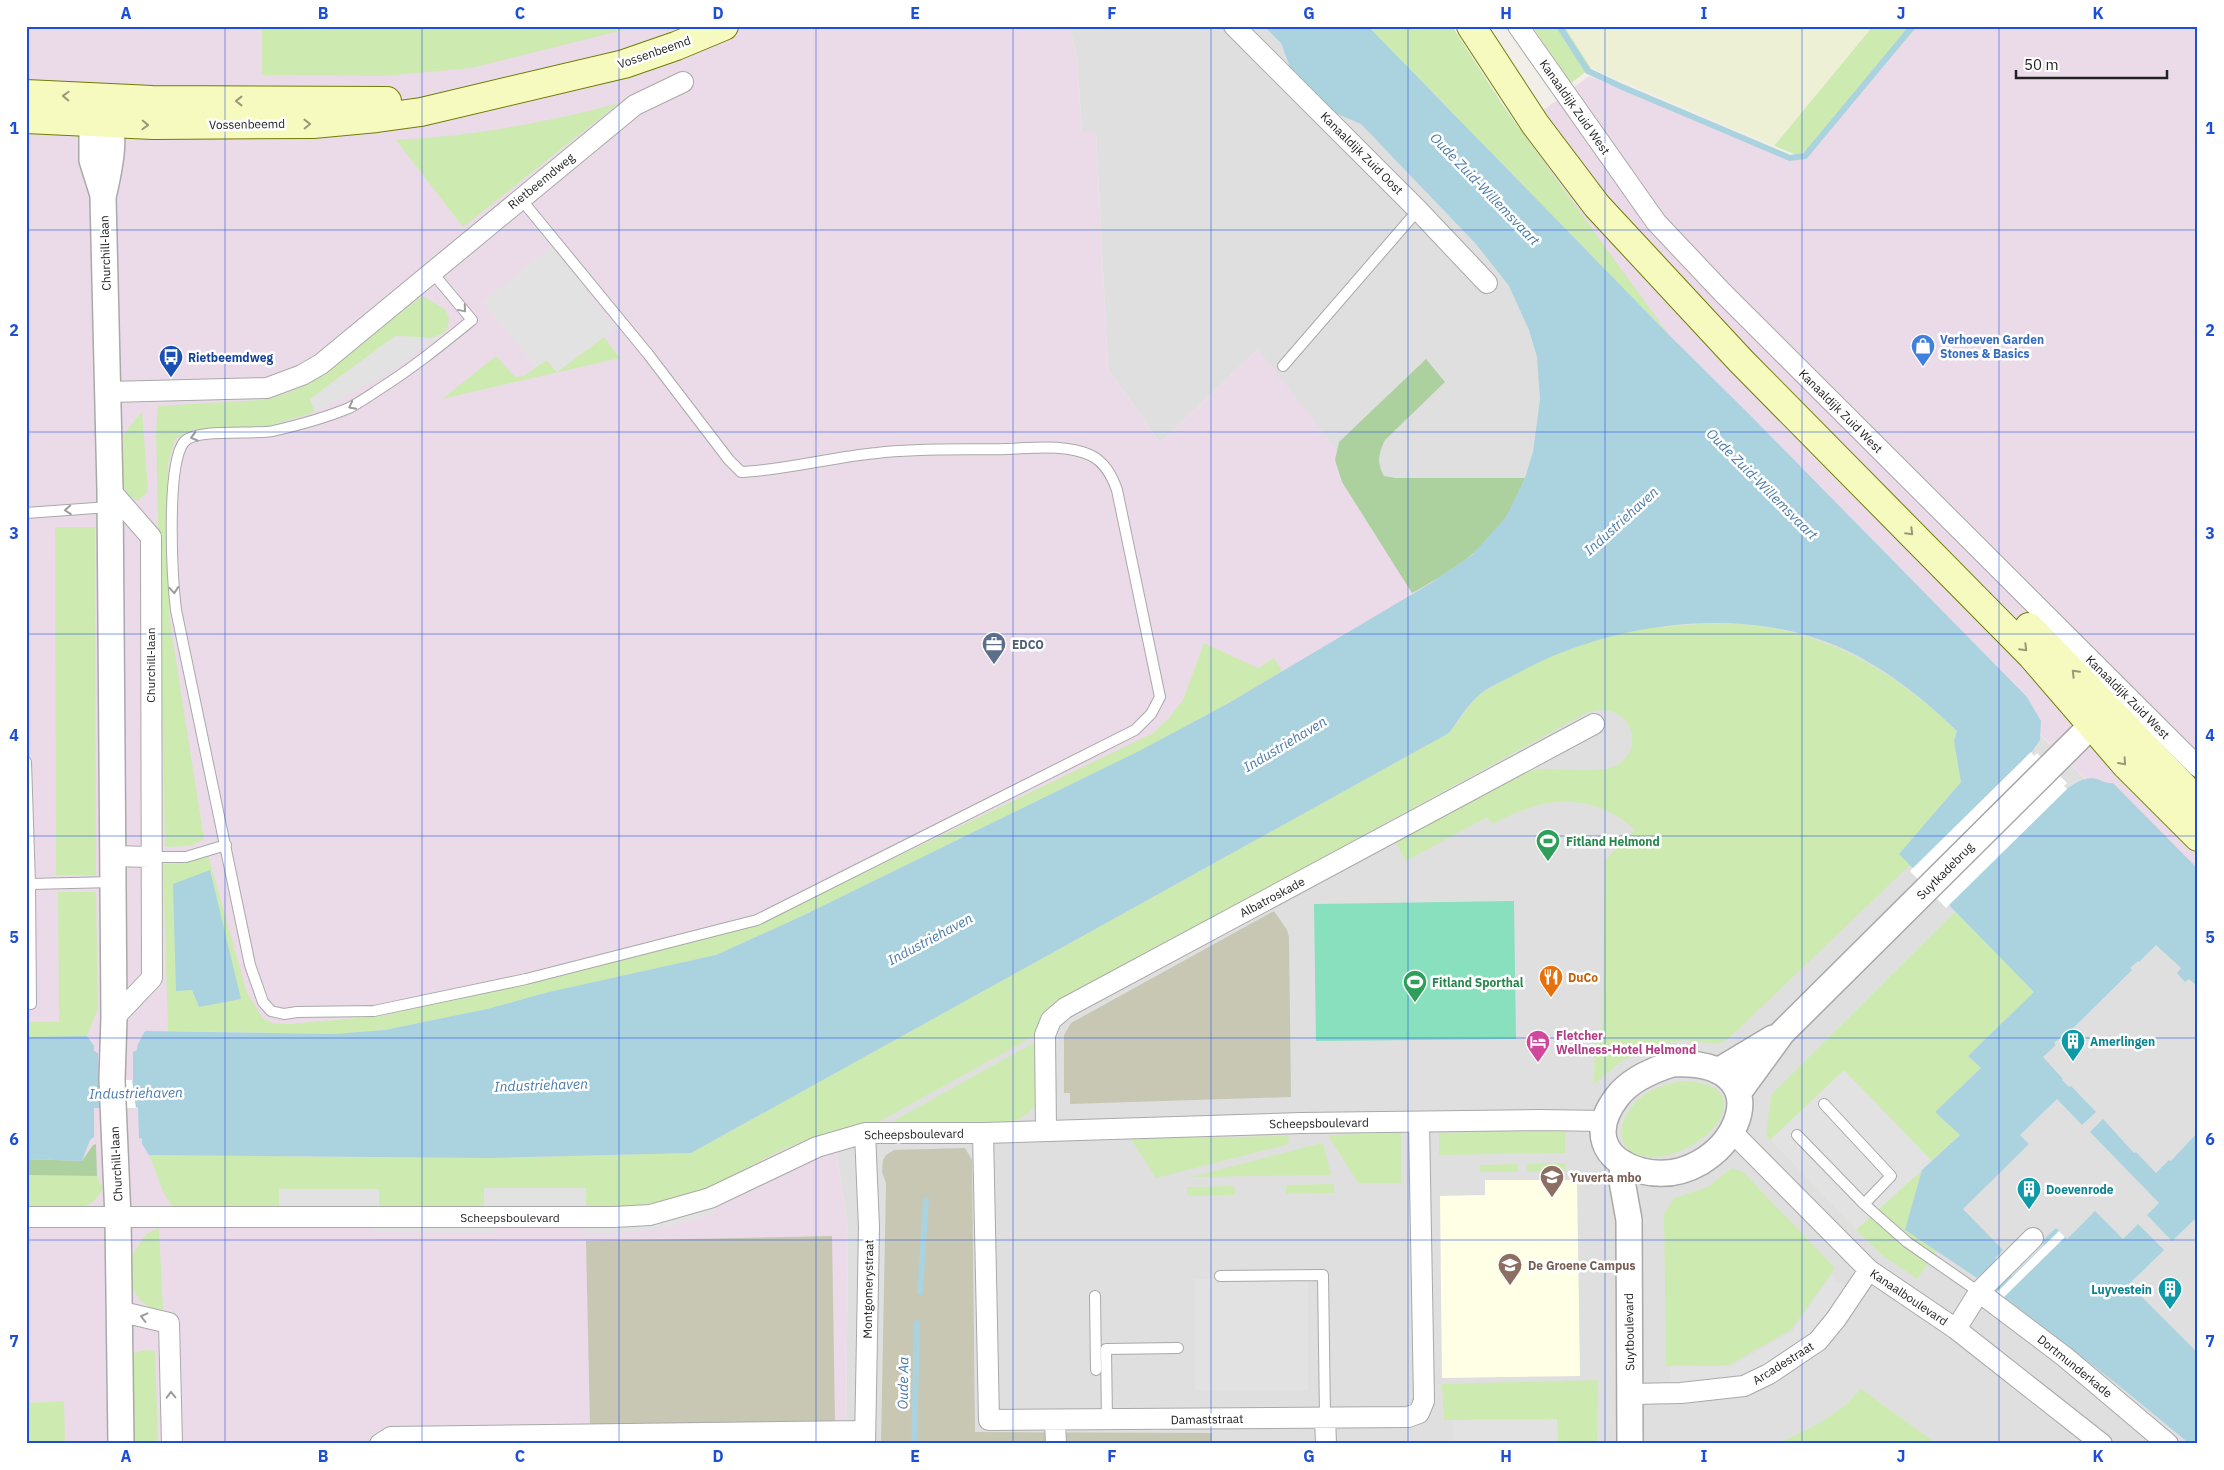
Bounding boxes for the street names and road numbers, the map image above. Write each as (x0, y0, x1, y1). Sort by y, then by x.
street label: Vossenbeemd (616, 32, 692, 72)
street label: Kanaaldijk Zuid West (1537, 57, 1613, 157)
street label: Kanaaldijk Zuid Oost (1318, 109, 1406, 197)
street label: Vossenbeemd (209, 116, 285, 132)
street label: Rietbeemdweg (505, 149, 578, 212)
street label: Churchill-laan (96, 215, 114, 291)
street label: Kanaaldijk Zuid West (1796, 366, 1886, 456)
street label: Churchill-laan (143, 627, 158, 703)
street label: Kanaaldijk Zuid West (2083, 652, 2173, 742)
street label: Suytkadebrug (1913, 839, 1977, 903)
street label: Albatroskade (1237, 873, 1308, 920)
street label: Scheepsboulevard (1269, 1115, 1369, 1131)
street label: Churchill-laan (107, 1126, 125, 1202)
street label: Scheepsboulevard (864, 1126, 964, 1142)
street label: Scheepsboulevard (460, 1210, 560, 1225)
street label: Montgomerystraat (860, 1239, 876, 1339)
street label: Kanaalboulevard (1867, 1265, 1951, 1329)
street label: Suytboulevard (1621, 1293, 1637, 1371)
street label: Dortmunderkade (2035, 1331, 2116, 1401)
street label: Arcadestraat (1750, 1338, 1816, 1388)
street label: Damaststraat (1171, 1411, 1243, 1427)

